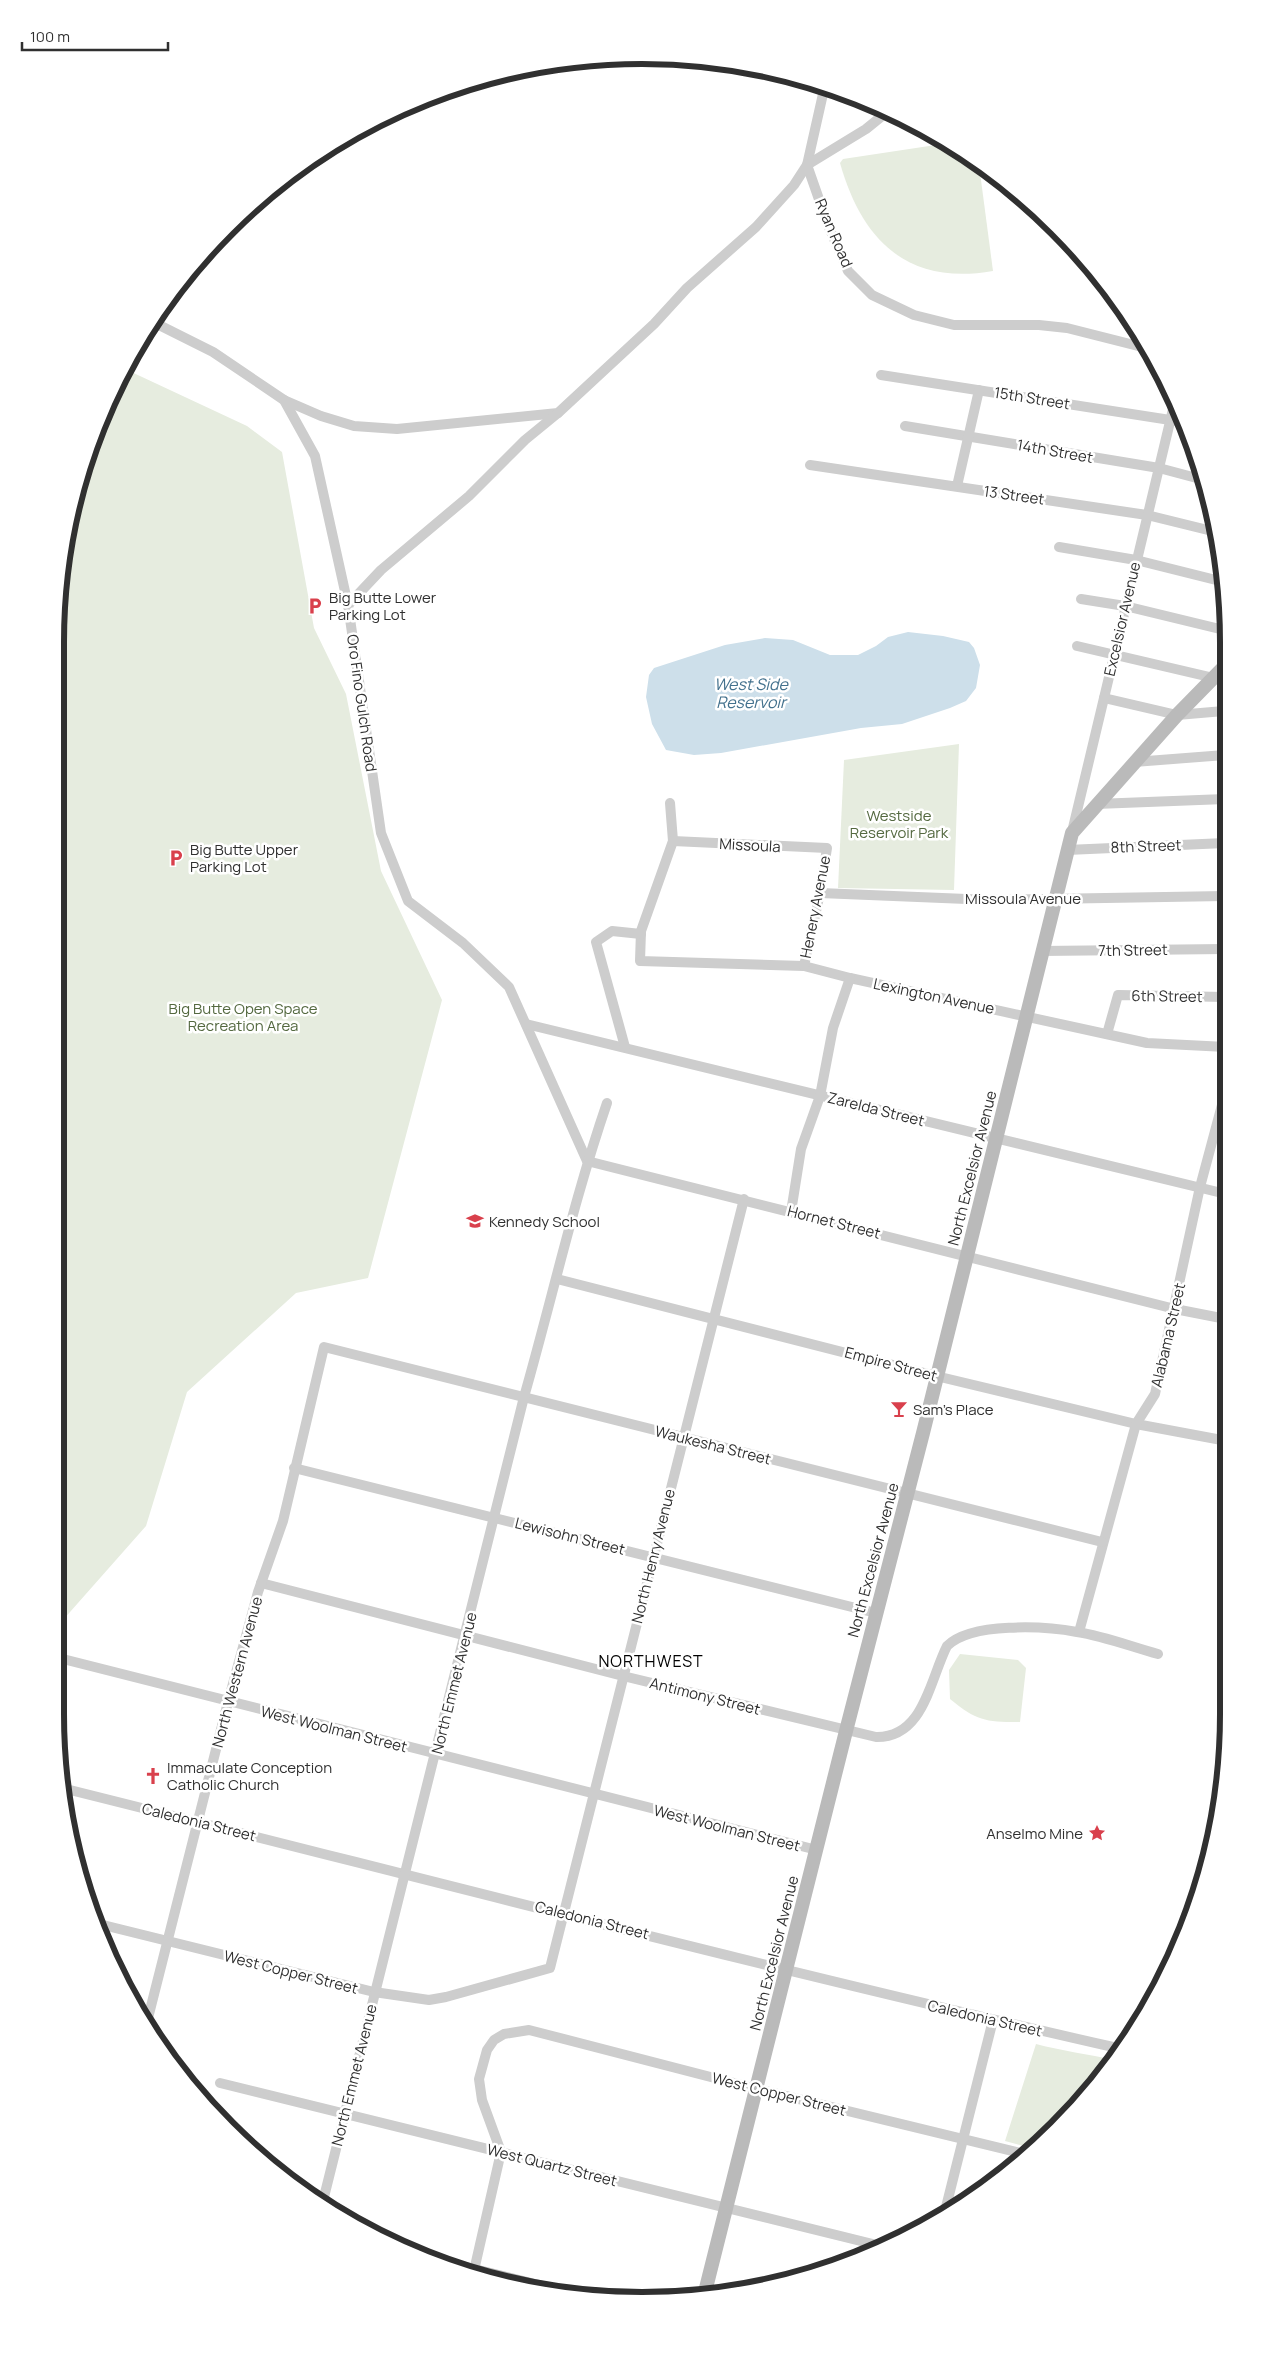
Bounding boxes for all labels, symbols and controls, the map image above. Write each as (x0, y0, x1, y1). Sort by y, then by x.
scale bar (22, 20, 169, 52)
text: 100 m (30, 26, 70, 47)
street label: Ryan Road (810, 195, 858, 271)
street label: 15th Street (993, 382, 1071, 414)
street label: 14th Street (1015, 434, 1095, 468)
street label: 13 Street (982, 480, 1046, 510)
street label: Excelsior Avenue (1099, 560, 1145, 678)
place label: Big Butte Lower Parking Lot (329, 587, 437, 625)
parking icon: Big Butte Lower Parking Lot (305, 596, 325, 616)
street label: Oro Fino Gulch Road (342, 633, 382, 773)
water label: West Side Reservoir (714, 673, 790, 713)
park label: Westside Reservoir Park (850, 805, 949, 843)
street label: Missoula (719, 833, 781, 857)
street label: 8th Street (1110, 834, 1182, 858)
place label: Big Butte Upper Parking Lot (190, 839, 299, 877)
parking icon: Big Butte Upper Parking Lot (166, 848, 186, 868)
street label: Henery Avenue (795, 854, 835, 960)
street label: Missoula Avenue (965, 888, 1081, 909)
street label: 7th Street (1098, 939, 1168, 961)
street label: Lexington Avenue (872, 973, 997, 1019)
street label: 6th Street (1131, 985, 1203, 1007)
park label: Big Butte Open Space Recreation Area (168, 998, 318, 1036)
street label: Zarelda Street (825, 1087, 927, 1131)
street label: North Excelsior Avenue (943, 1088, 1001, 1248)
street label: Hornet Street (785, 1200, 883, 1244)
school or university icon: Kennedy School (465, 1211, 485, 1231)
place label: Kennedy School (489, 1211, 600, 1232)
street label: Alabama Street (1146, 1281, 1190, 1389)
street label: Empire Street (843, 1342, 939, 1386)
bar icon: Sam's Place (889, 1399, 909, 1419)
place label: Sam's Place (913, 1399, 994, 1420)
street label: Waukesha Street (653, 1420, 773, 1470)
street label: North Excelsior Avenue (842, 1480, 904, 1640)
street label: North Henry Avenue (626, 1486, 680, 1625)
street label: Lewisohn Street (513, 1512, 627, 1560)
street label: North Western Avenue (207, 1594, 267, 1750)
street label: North Emmet Avenue (426, 1610, 482, 1756)
district label: NORTHWEST (598, 1650, 704, 1672)
street label: Antimony Street (648, 1672, 762, 1720)
street label: West Woolman Street (259, 1701, 409, 1757)
place label: Immaculate Conception Catholic Church (167, 1757, 332, 1795)
church icon: Immaculate Conception Catholic Church (143, 1766, 163, 1786)
street label: Caledonia Street (140, 1798, 258, 1846)
street label: West Woolman Street (652, 1800, 802, 1856)
place label: Anselmo Mine (986, 1823, 1083, 1844)
place icon: Anselmo Mine (1087, 1823, 1107, 1843)
street label: North Excelsior Avenue (745, 1873, 803, 2033)
street label: Caledonia Street (533, 1896, 651, 1944)
street label: West Copper Street (222, 1945, 360, 1999)
street label: Caledonia Street (926, 1995, 1044, 2041)
street label: North Emmet Avenue (326, 2002, 382, 2148)
street label: West Copper Street (710, 2067, 848, 2121)
street label: West Quartz Street (485, 2139, 619, 2191)

